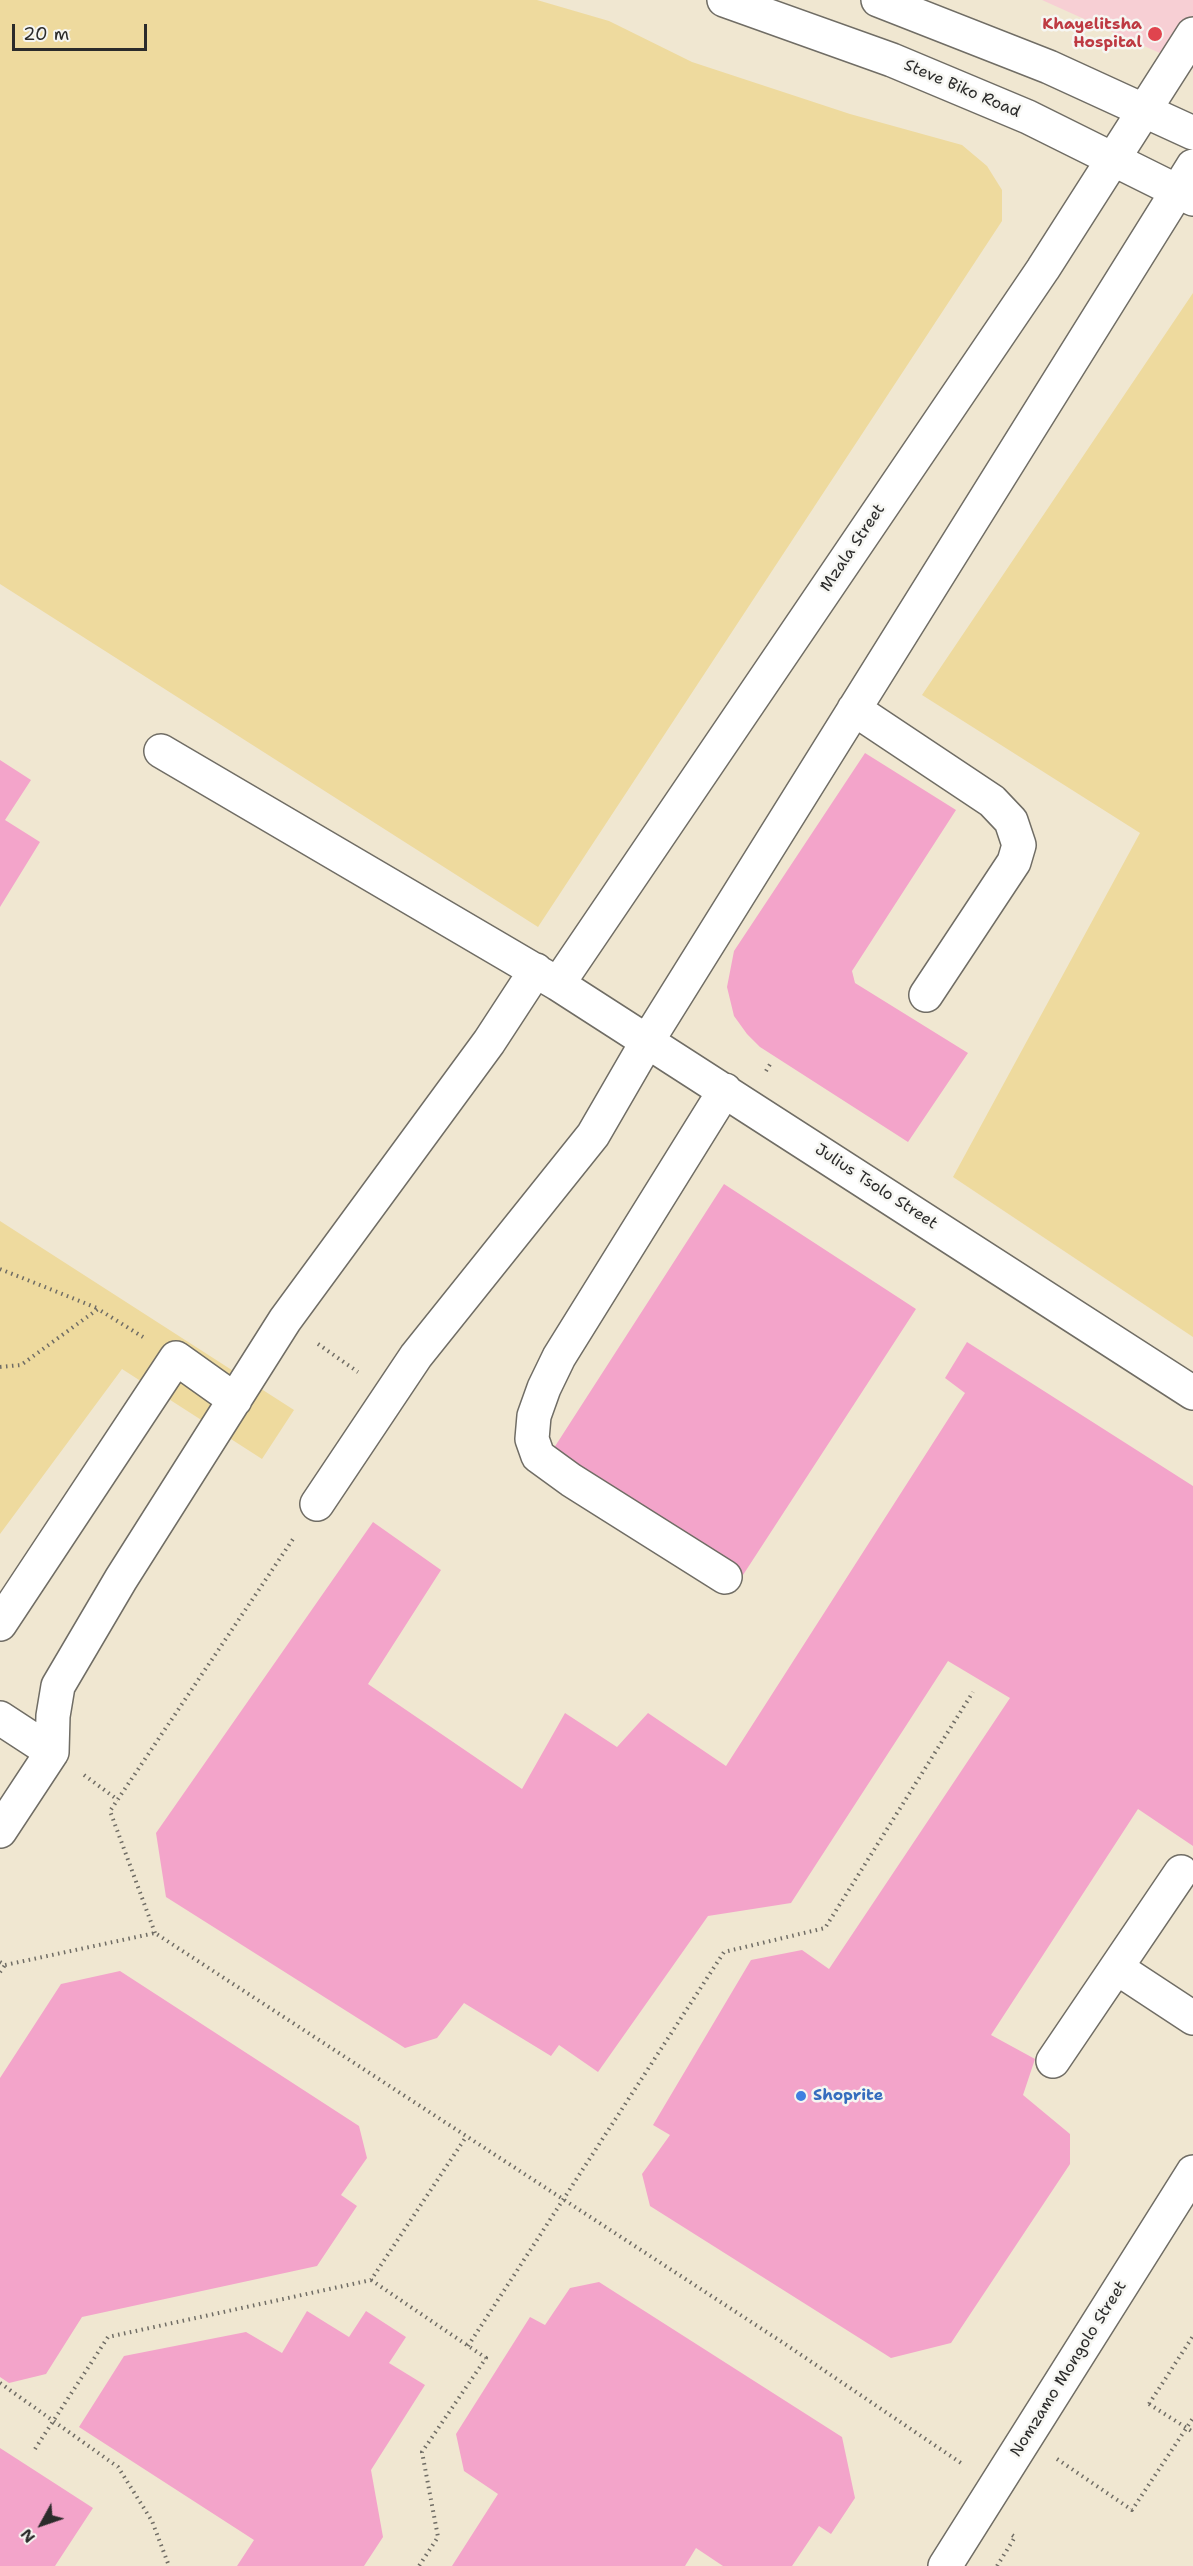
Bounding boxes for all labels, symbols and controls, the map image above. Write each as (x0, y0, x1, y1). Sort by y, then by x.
scale bar (15, 12, 150, 50)
place label: Khayelitsha Hospital (1042, 15, 1142, 53)
text: 20 m (23, 22, 69, 46)
marker: Khayelitsha Hospital (1146, 25, 1164, 43)
street label: Steve Biko Road (901, 56, 1023, 122)
street label: Mzala Street (817, 501, 889, 595)
street label: Julius Tsolo Street (811, 1140, 941, 1234)
place label: Shoprite (813, 2086, 883, 2106)
marker: Shoprite (794, 2089, 808, 2103)
street label: Nomzamo Mongolo Street (1007, 2277, 1131, 2461)
north arrow (12, 2494, 72, 2554)
text: N (16, 2524, 40, 2548)

